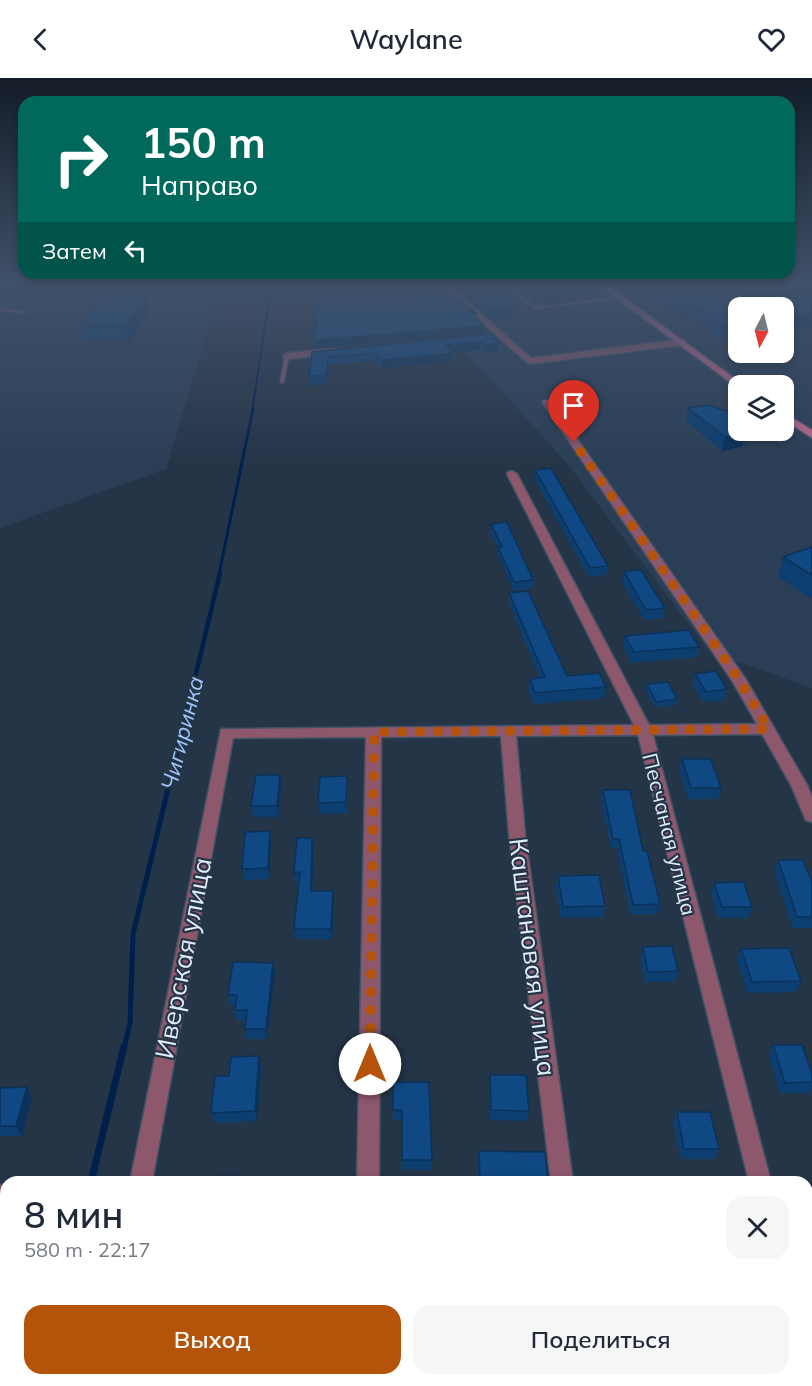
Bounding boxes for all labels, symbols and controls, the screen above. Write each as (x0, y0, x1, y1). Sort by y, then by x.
text: Waylane (349, 22, 463, 56)
icon: back (24, 23, 57, 56)
icon: heart (755, 23, 788, 56)
text: 150 m (141, 116, 266, 169)
icon: right (42, 120, 120, 198)
text: Направо (141, 168, 258, 202)
icon: left (119, 234, 152, 267)
text: Затем (42, 237, 107, 265)
north arrow (728, 297, 794, 363)
map controls (728, 297, 794, 441)
button: layers (728, 375, 794, 441)
pin (548, 380, 599, 442)
icon: arrive (557, 389, 590, 422)
water label: Чигиринка (154, 673, 210, 793)
street label: Песчаная улица (637, 750, 703, 918)
street label: Каштановая улица (502, 836, 564, 1078)
street label: Иверская улица (147, 855, 219, 1061)
position arrow (338, 1032, 402, 1096)
text: 8 мин (24, 1192, 123, 1237)
button: close (726, 1196, 789, 1259)
text: 580 m · 22:17 (24, 1237, 150, 1262)
button: Выход (24, 1305, 401, 1374)
button: Поделиться (413, 1305, 789, 1374)

